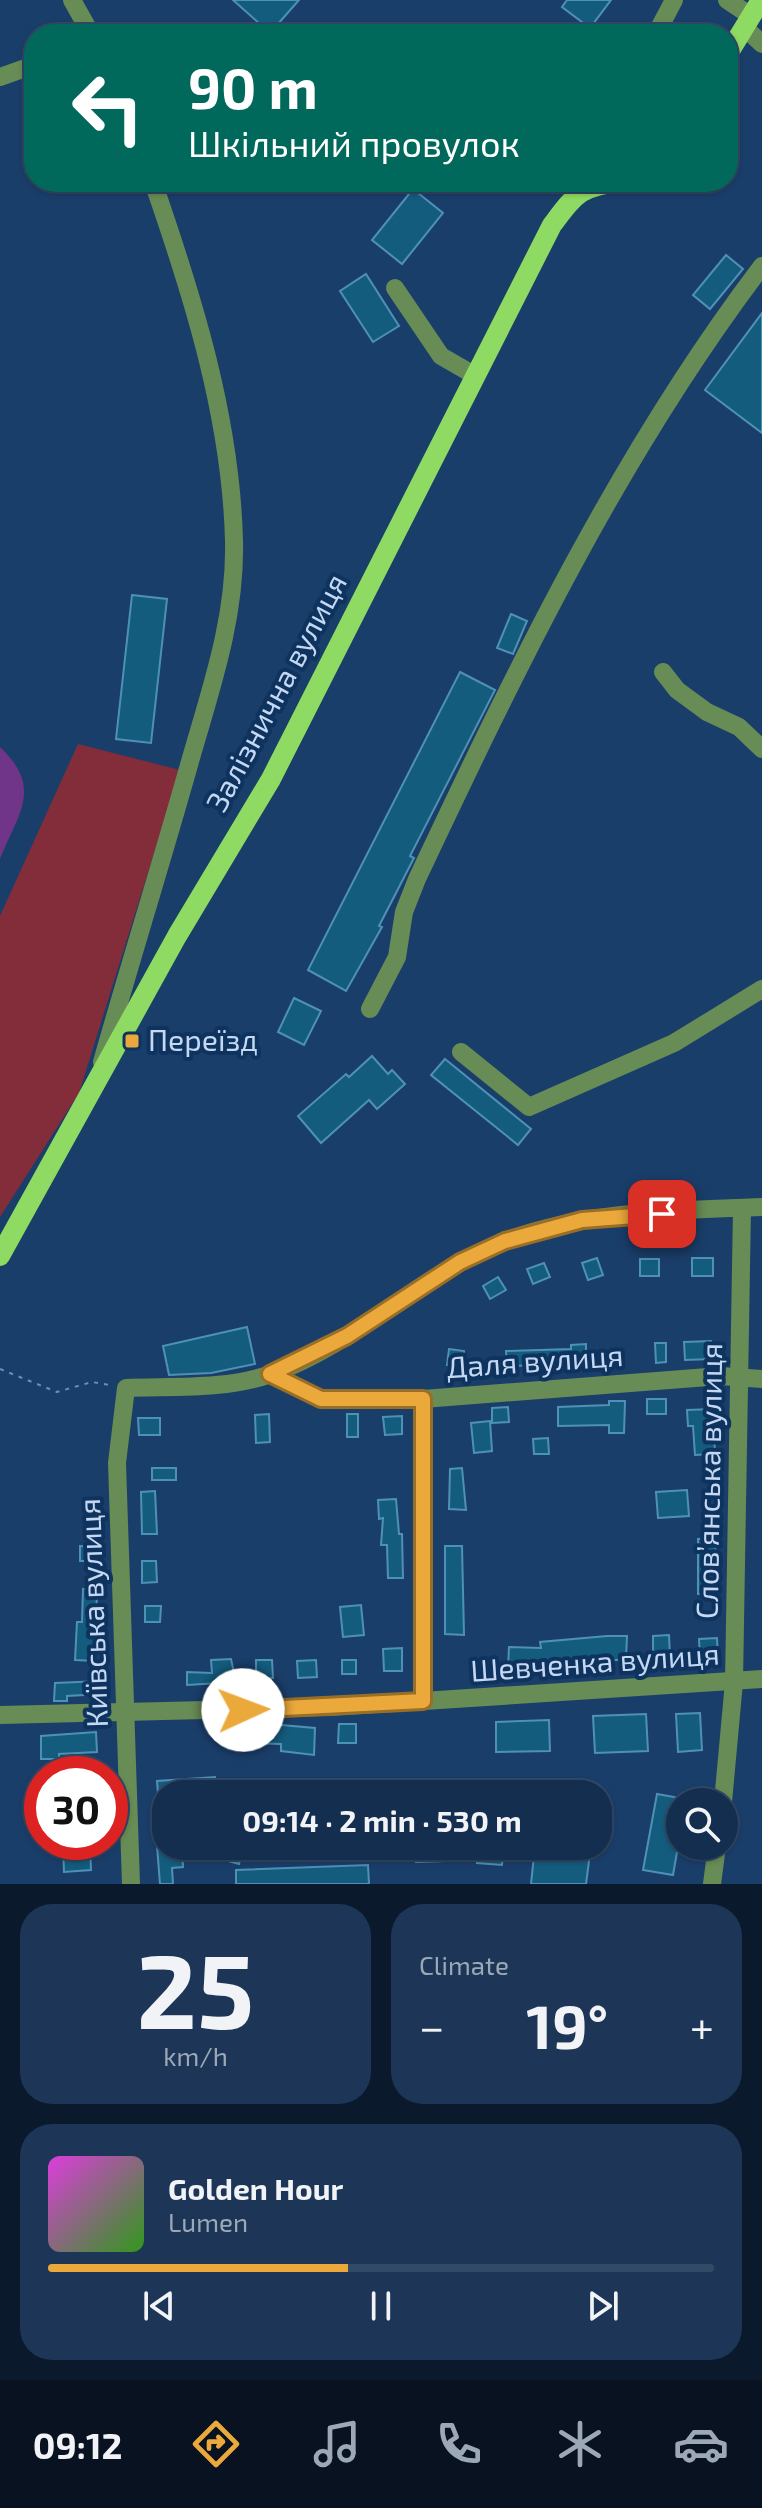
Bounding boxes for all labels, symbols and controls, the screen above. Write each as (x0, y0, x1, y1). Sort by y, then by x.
text: 90 m (188, 53, 318, 120)
icon: left (56, 56, 160, 160)
text: Шкільний провулок (188, 121, 520, 164)
street label: Залізнична вулиця (197, 567, 354, 818)
place label: Переїзд (148, 1021, 258, 1057)
marker: Переїзд (123, 1032, 141, 1050)
pin (628, 1180, 696, 1248)
icon: arrive (640, 1192, 684, 1236)
street label: Даля вулиця (445, 1336, 625, 1385)
street label: Слов’янська вулиця (688, 1343, 729, 1619)
street label: Київська вулиця (70, 1498, 115, 1728)
street label: Шевченка вулиця (469, 1634, 721, 1689)
position arrow (201, 1668, 285, 1752)
speed limit sign: 30 (24, 1756, 128, 1860)
map controls (666, 1788, 738, 1860)
button: search (666, 1788, 738, 1860)
text: 09:14 · 2 min · 530 m (242, 1802, 522, 1838)
text: 25 (137, 1925, 254, 2050)
text: Climate (419, 1949, 509, 1980)
text: 19° (526, 1989, 608, 2061)
text: − (419, 1999, 445, 2052)
text: + (690, 1999, 714, 2052)
text: km/h (163, 2040, 228, 2071)
text: Golden Hour (168, 2170, 343, 2206)
text: Lumen (168, 2206, 248, 2237)
icon: previous (137, 2284, 181, 2328)
icon: pause (359, 2284, 403, 2328)
icon: next (581, 2284, 625, 2328)
icon: directions (188, 2416, 244, 2472)
icon: music (309, 2416, 365, 2472)
icon: phone (431, 2416, 487, 2472)
icon: climate (552, 2416, 608, 2472)
icon: car (673, 2416, 729, 2472)
text: 09:12 (33, 2423, 122, 2466)

